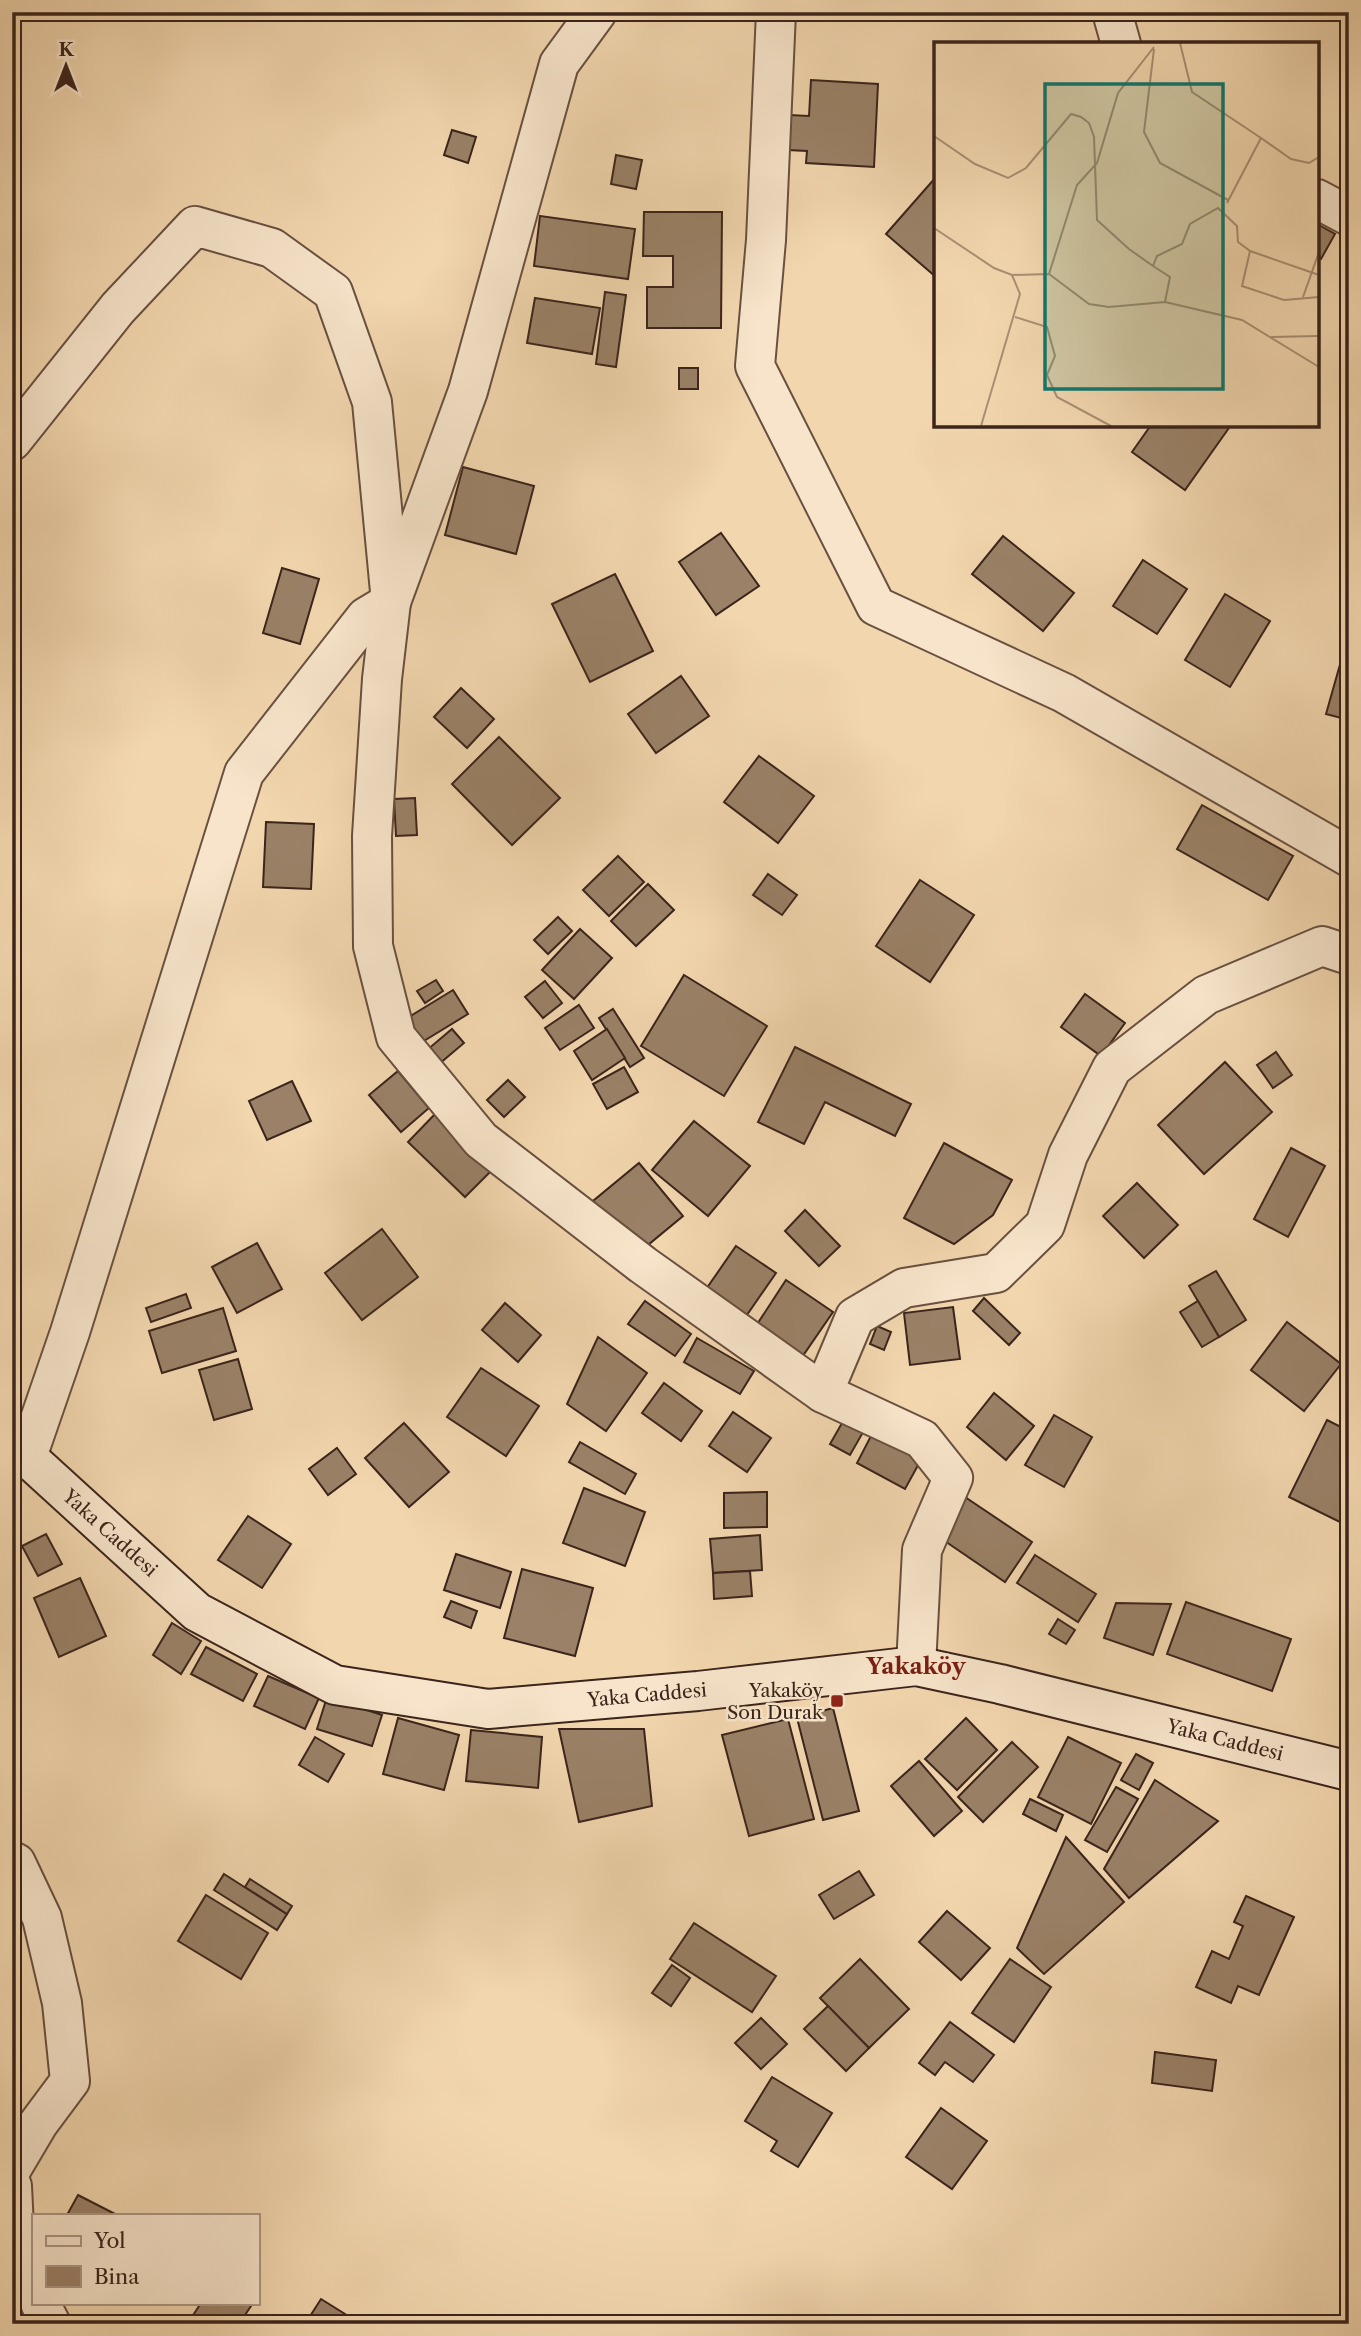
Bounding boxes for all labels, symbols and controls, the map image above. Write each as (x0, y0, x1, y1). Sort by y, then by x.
north arrow (32, 32, 102, 102)
text: K (58, 38, 74, 61)
inset map (934, 42, 1319, 427)
street label: Yaka Caddesi (57, 1484, 162, 1582)
district label: Yakaköy (865, 1652, 967, 1680)
street label: Yaka Caddesi (585, 1678, 708, 1712)
place label: Yakaköy Son Durak (727, 1679, 824, 1724)
marker: Yakaköy Son Durak (829, 1693, 845, 1709)
street label: Yaka Caddesi (1163, 1714, 1286, 1766)
legend (32, 2214, 259, 2304)
text: Yol (93, 2228, 126, 2253)
text: Bina (94, 2264, 140, 2289)

